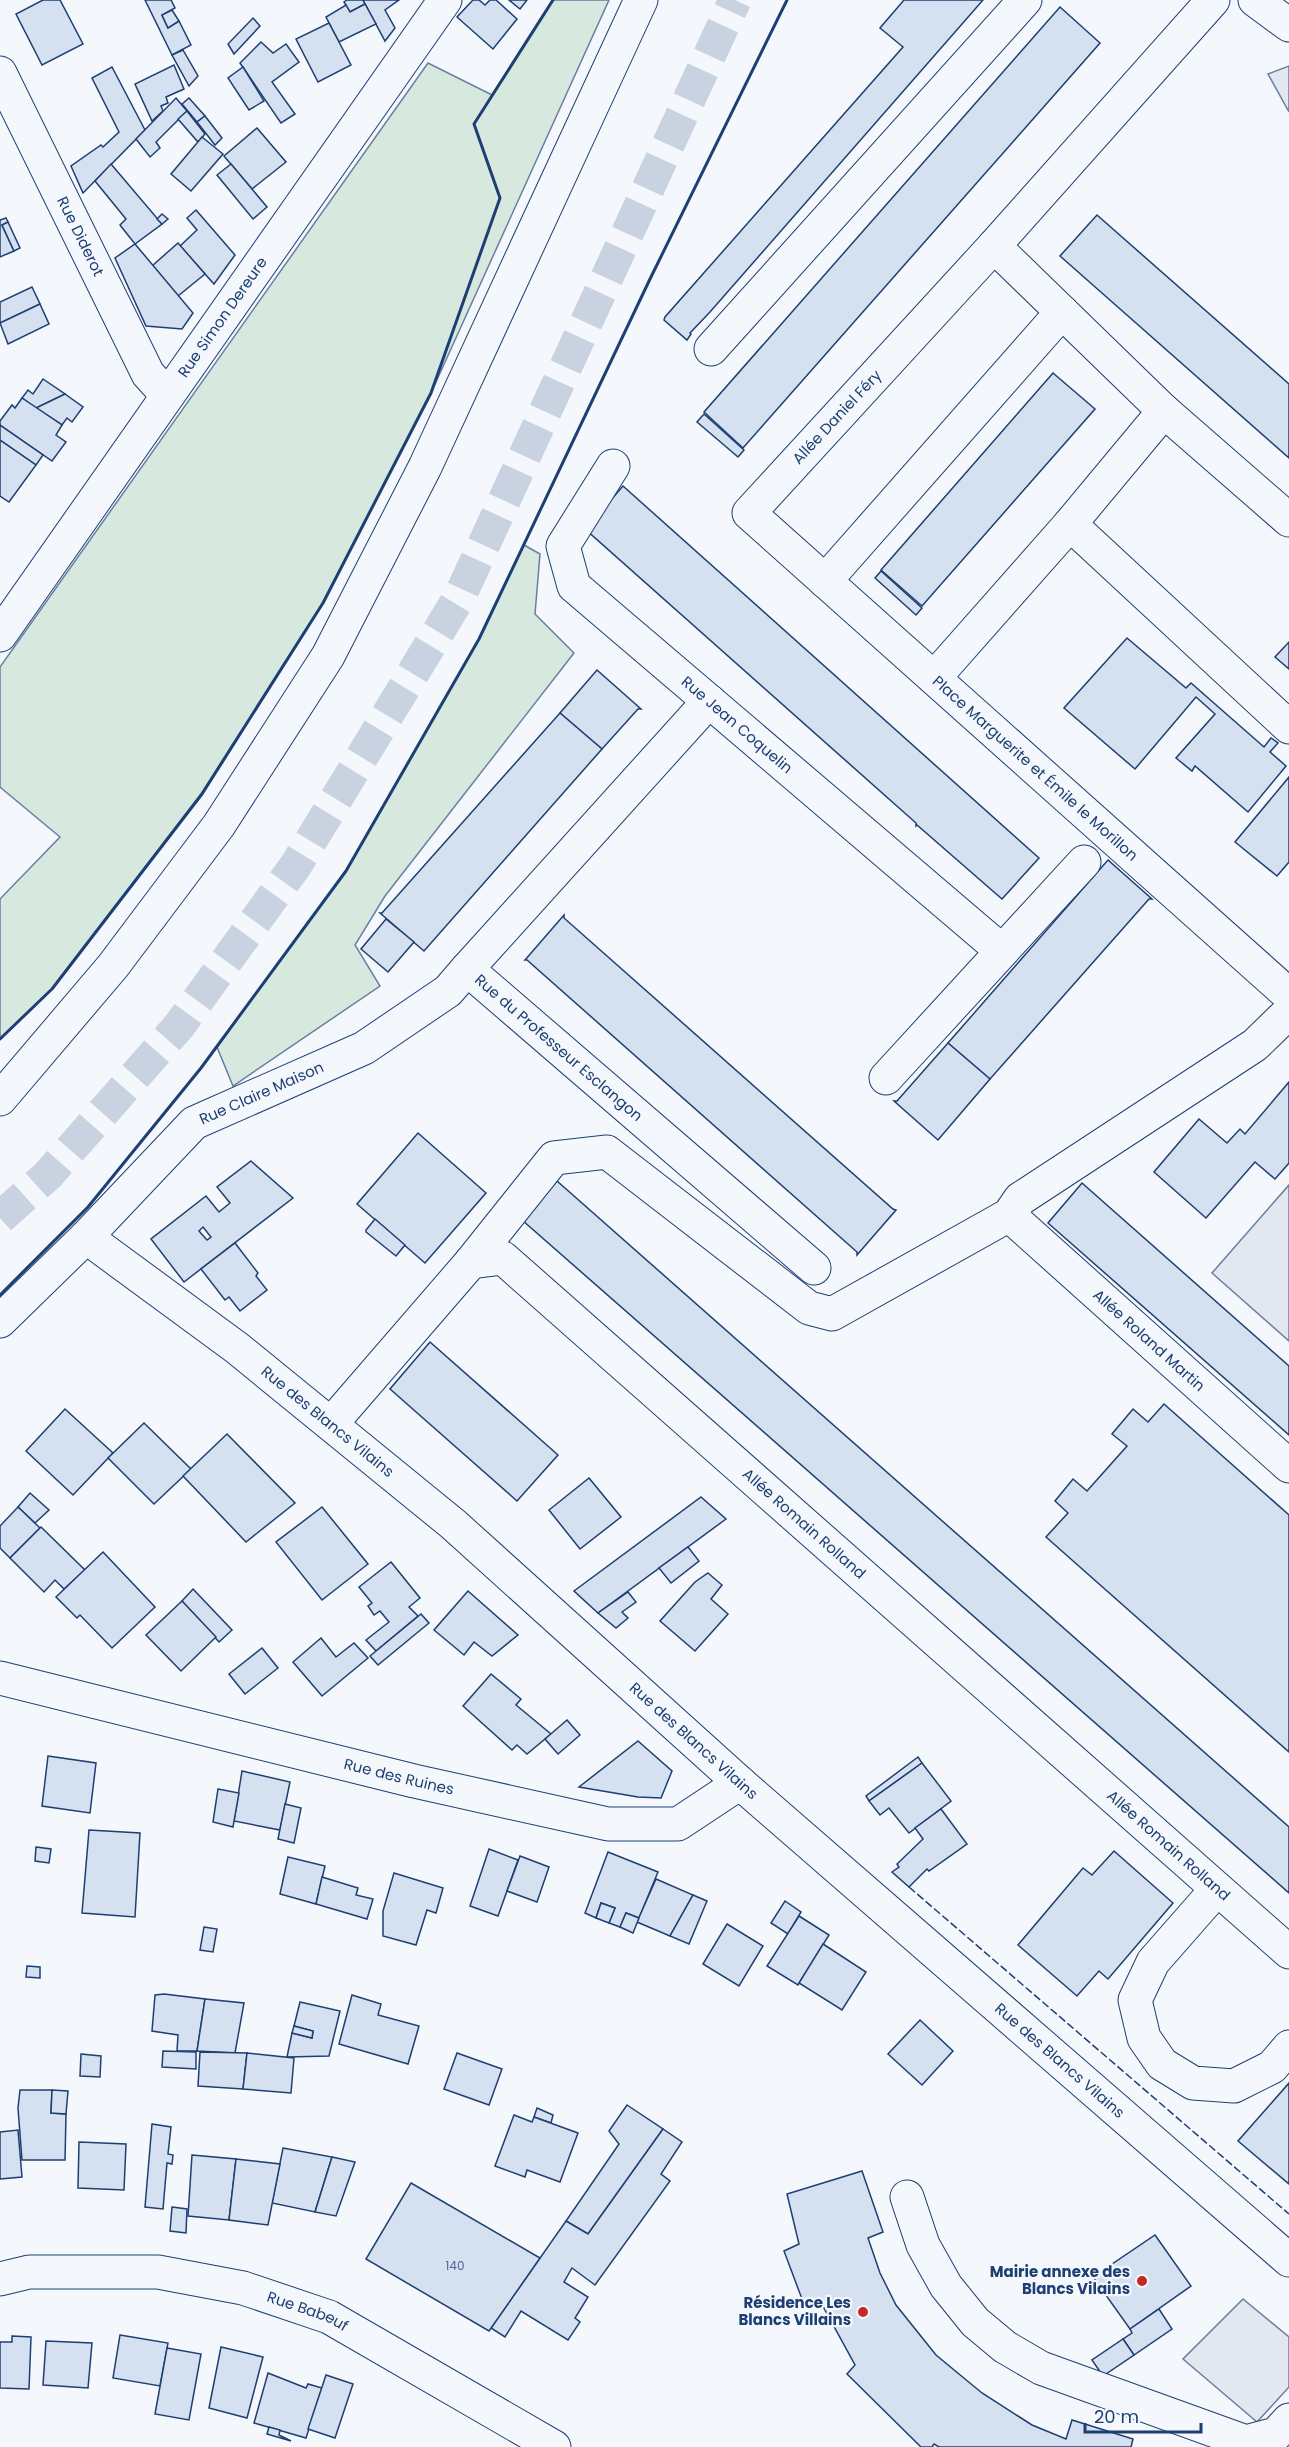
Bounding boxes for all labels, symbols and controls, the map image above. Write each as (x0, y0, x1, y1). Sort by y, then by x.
street label: Rue Diderot (52, 193, 109, 280)
street label: Rue Simon Dereure (173, 253, 272, 381)
street label: Allée Daniel Féry (787, 364, 886, 468)
street label: Rue Jean Coquelin (677, 671, 798, 778)
street label: Place Marguerite et Émile le Morillon (928, 671, 1143, 865)
street label: Rue du Professeur Esclangon (470, 969, 647, 1126)
street label: Rue Claire Maison (196, 1056, 327, 1129)
street label: Allée Roland Martin (1089, 1284, 1210, 1396)
street label: Rue des Blancs Vilains (257, 1361, 399, 1482)
street label: Allée Romain Rolland (738, 1463, 871, 1584)
street label: Rue des Blancs Vilains (625, 1677, 763, 1804)
street label: Rue des Ruines (342, 1753, 456, 1800)
street label: Allée Romain Rolland (1103, 1785, 1235, 1905)
street label: Rue des Blancs Vilains (990, 1998, 1130, 2123)
house number: 140 (446, 2257, 464, 2274)
place label: Mairie annexe des Blancs Vilains (990, 2261, 1130, 2299)
marker: Mairie annexe des Blancs Vilains (1135, 2274, 1149, 2288)
street label: Rue Babeuf (264, 2286, 352, 2336)
place label: Résidence Les Blancs Villains (738, 2292, 851, 2330)
marker: Résidence Les Blancs Villains (856, 2305, 870, 2319)
scale bar (1085, 2396, 1200, 2434)
text: 20 m (1094, 2404, 1139, 2429)

